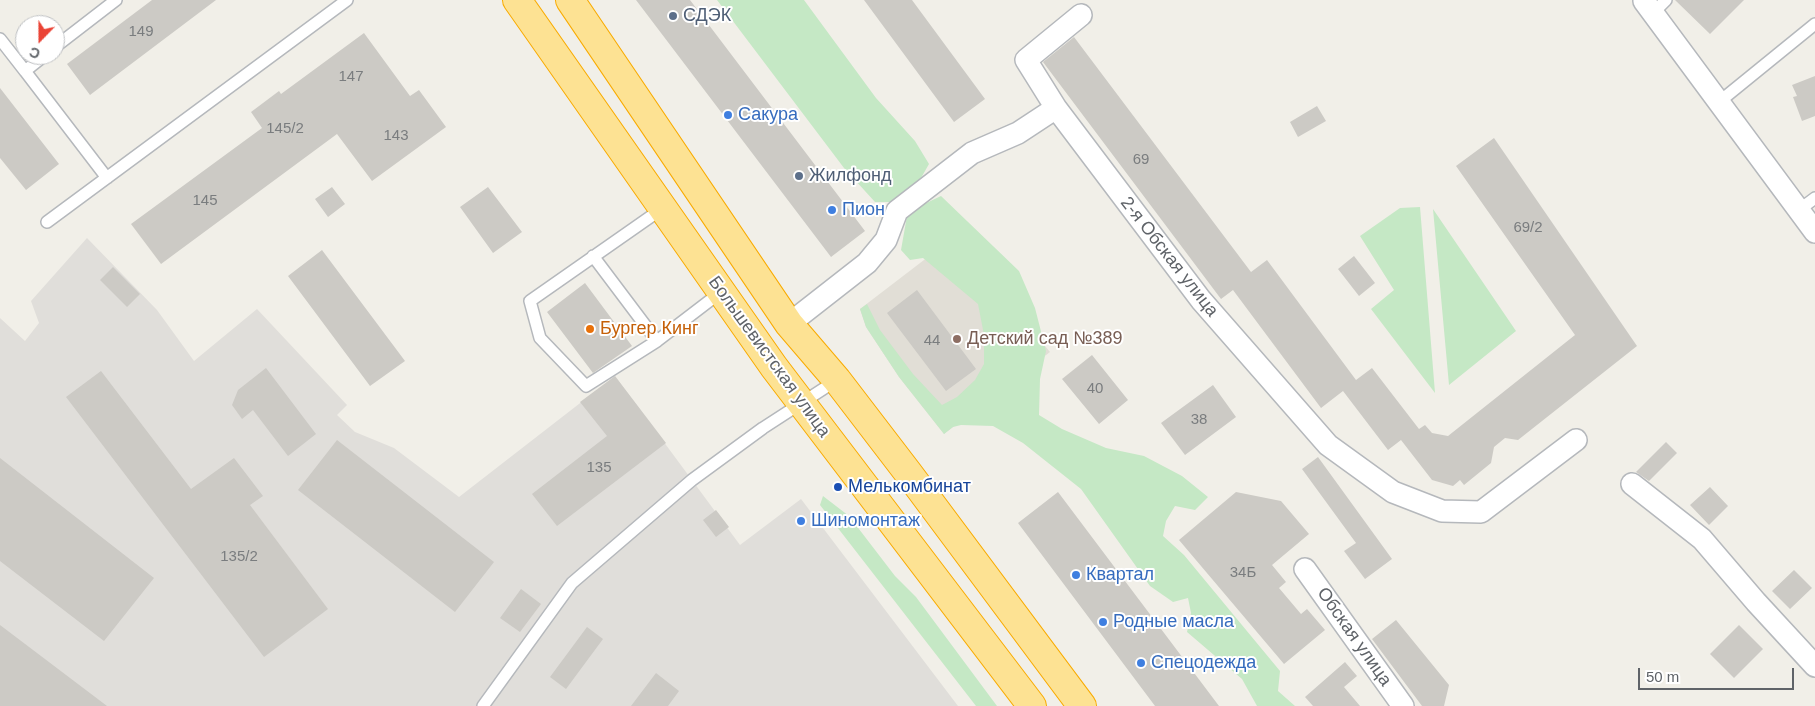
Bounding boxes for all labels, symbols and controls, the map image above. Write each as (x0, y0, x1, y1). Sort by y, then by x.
place label: СДЭК (683, 5, 731, 27)
marker: СДЭК (667, 10, 679, 22)
north arrow (15, 15, 65, 65)
house number: 149 (128, 23, 154, 41)
text: С (27, 44, 42, 62)
house number: 147 (338, 68, 364, 86)
place label: Сакура (738, 104, 798, 126)
marker: Сакура (722, 109, 734, 121)
house number: 145/2 (266, 120, 304, 138)
house number: 143 (383, 127, 409, 145)
house number: 69 (1133, 151, 1149, 169)
place label: Жилфонд (809, 165, 891, 187)
marker: Жилфонд (793, 170, 805, 182)
house number: 145 (192, 192, 218, 210)
street label: 2-я Обская улица (1115, 193, 1223, 321)
place label: Пион (842, 199, 885, 221)
marker: Пион (826, 204, 838, 216)
house number: 69/2 (1513, 219, 1543, 237)
street label: Большевистская улица (703, 272, 835, 442)
place label: Бургер Кинг (600, 318, 698, 340)
marker: Бургер Кинг (584, 323, 596, 335)
place label: Детский сад №389 (967, 328, 1122, 350)
house number: 44 (924, 332, 940, 350)
marker: Детский сад №389 (951, 333, 963, 345)
house number: 40 (1087, 380, 1103, 398)
house number: 38 (1191, 411, 1207, 429)
house number: 135 (586, 459, 612, 477)
place label: Мелькомбинат (848, 476, 971, 498)
marker: Мелькомбинат (832, 481, 844, 493)
place label: Шиномонтаж (811, 510, 920, 532)
marker: Шиномонтаж (795, 515, 807, 527)
house number: 135/2 (220, 548, 258, 566)
place label: Квартал (1086, 564, 1154, 586)
house number: 34Б (1230, 564, 1256, 582)
marker: Квартал (1070, 569, 1082, 581)
street label: Обская улица (1312, 583, 1396, 691)
place label: Родные масла (1113, 611, 1234, 633)
marker: Родные масла (1097, 616, 1109, 628)
place label: Спецодежда (1151, 652, 1256, 674)
marker: Спецодежда (1135, 657, 1147, 669)
scale bar (1640, 658, 1796, 690)
text: 50 m (1646, 668, 1679, 685)

